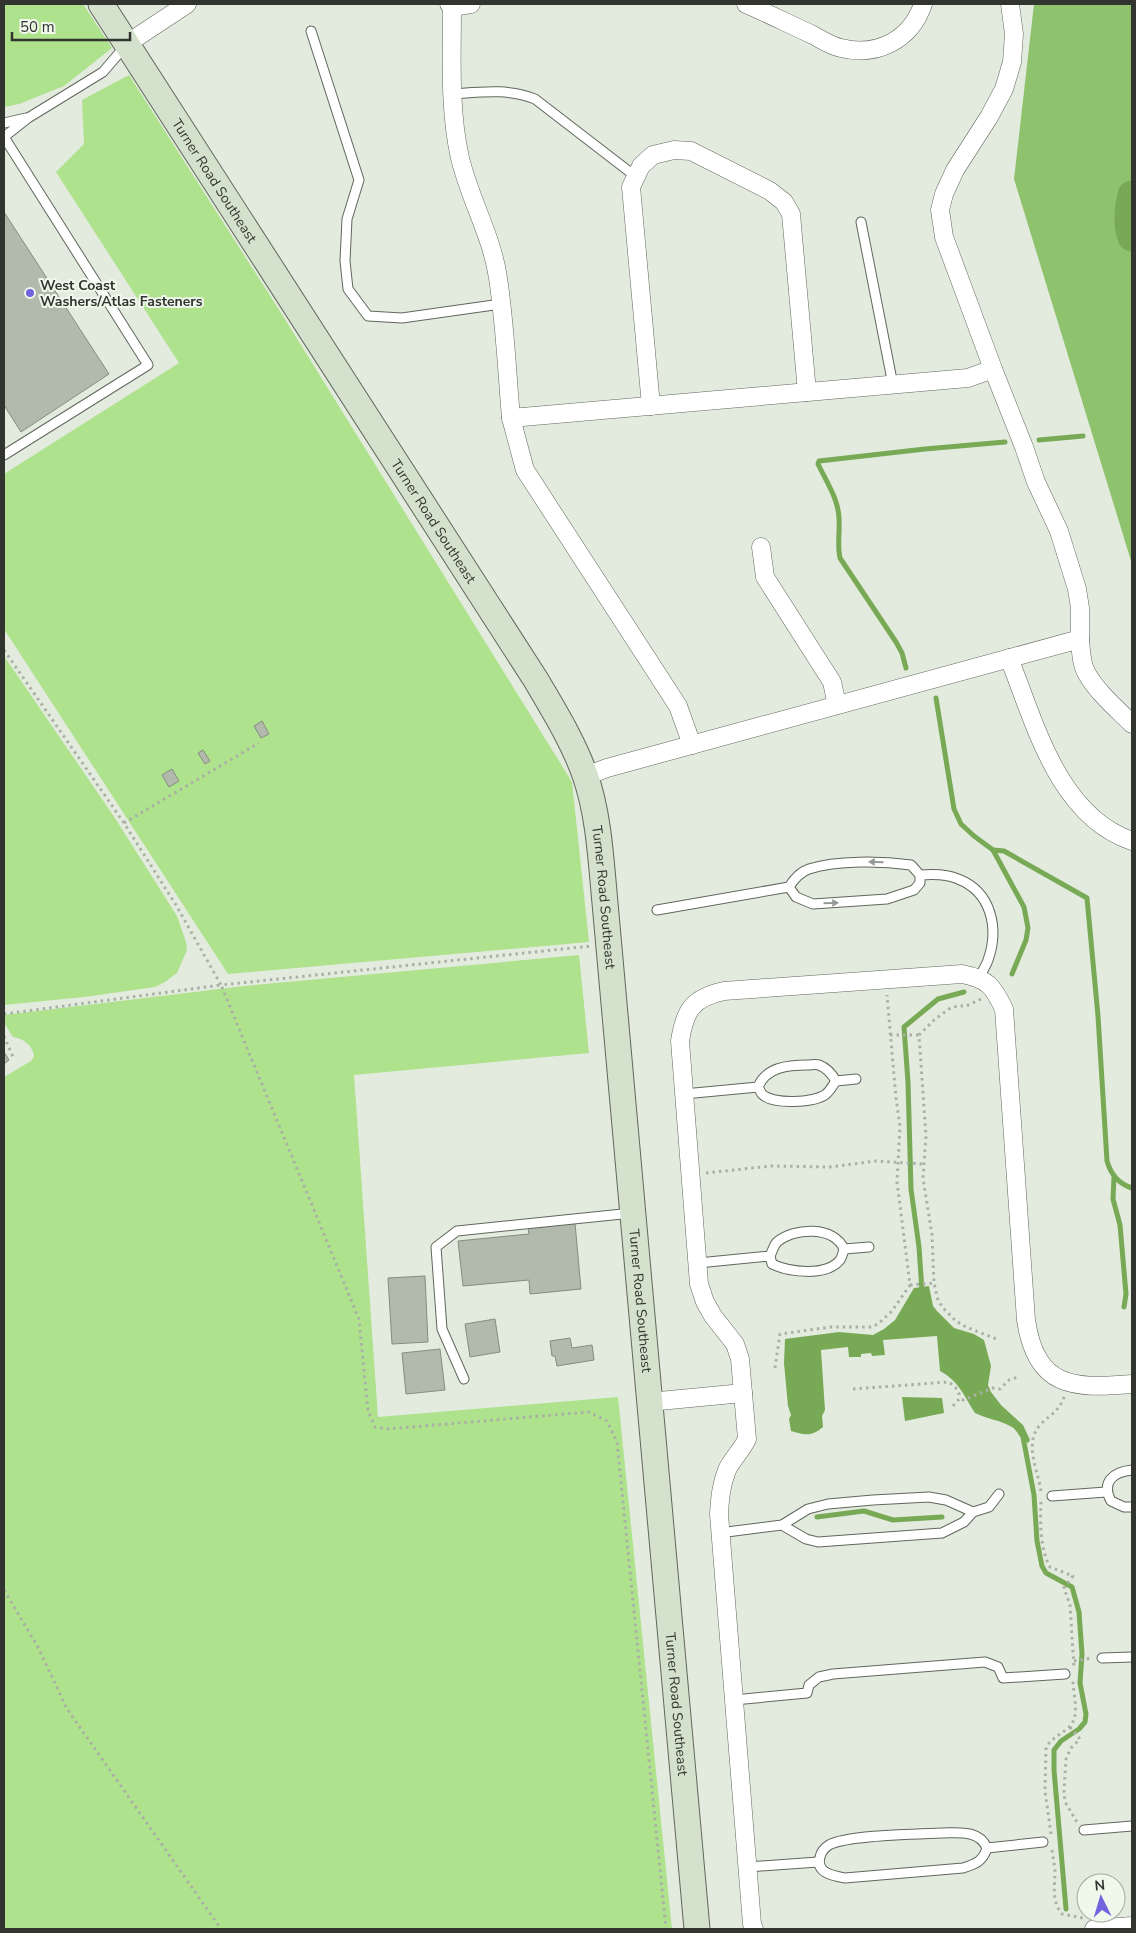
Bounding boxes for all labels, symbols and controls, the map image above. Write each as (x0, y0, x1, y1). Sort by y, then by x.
scale bar (12, 10, 130, 42)
text: 50 m (20, 17, 55, 37)
street label: Turner Road Southeast (168, 115, 262, 246)
place label: West Coast Washers/Atlas Fasteners (40, 276, 203, 311)
marker: West Coast Washers/Atlas Fasteners (24, 287, 36, 299)
street label: Turner Road Southeast (387, 455, 481, 587)
street label: Turner Road Southeast (588, 824, 620, 970)
one-way arrow (867, 858, 883, 866)
one-way arrow (823, 899, 839, 907)
street label: Turner Road Southeast (625, 1228, 657, 1373)
street label: Turner Road Southeast (661, 1631, 693, 1777)
north arrow (1076, 1873, 1126, 1923)
text: N (1094, 1876, 1106, 1895)

